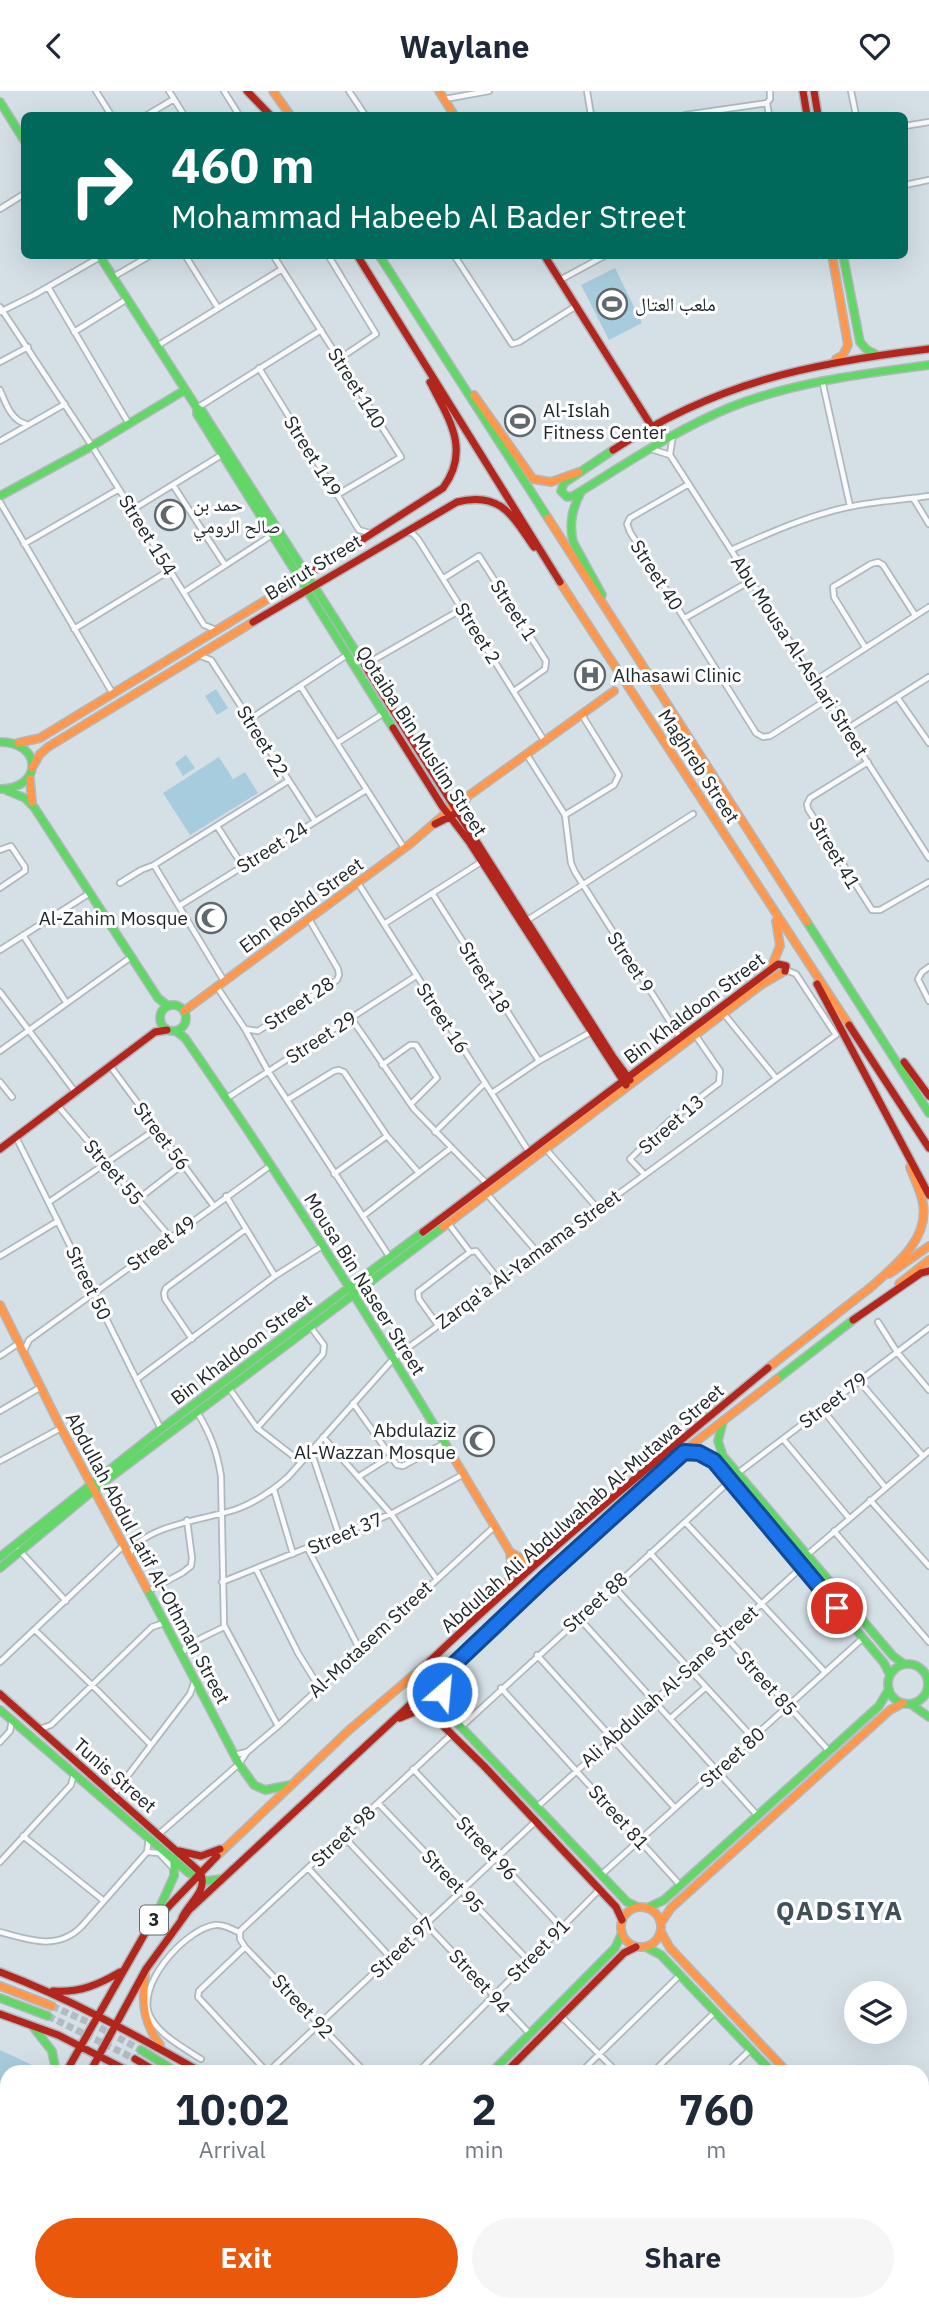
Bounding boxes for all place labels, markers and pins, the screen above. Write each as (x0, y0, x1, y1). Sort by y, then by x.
sports icon: ملعب العتال (595, 287, 629, 321)
place label: ملعب العتال (635, 292, 716, 316)
place label: Al-Islah Fitness Center (543, 398, 666, 444)
sports icon: Al-Islah Fitness Center (503, 404, 537, 438)
place label: حمد بن صالح الرومي (193, 492, 281, 542)
mosque icon: حمد بن صالح الرومي (153, 498, 187, 532)
hospital icon: Alhasawi Clinic (573, 658, 607, 692)
place label: Alhasawi Clinic (613, 663, 742, 687)
mosque icon: Al-Zahim Mosque (194, 901, 228, 935)
place label: Al-Zahim Mosque (39, 906, 188, 930)
place label: Abdulaziz Al-Wazzan Mosque (294, 1418, 456, 1464)
mosque icon: Abdulaziz Al-Wazzan Mosque (462, 1424, 496, 1458)
pin (807, 1578, 867, 1638)

